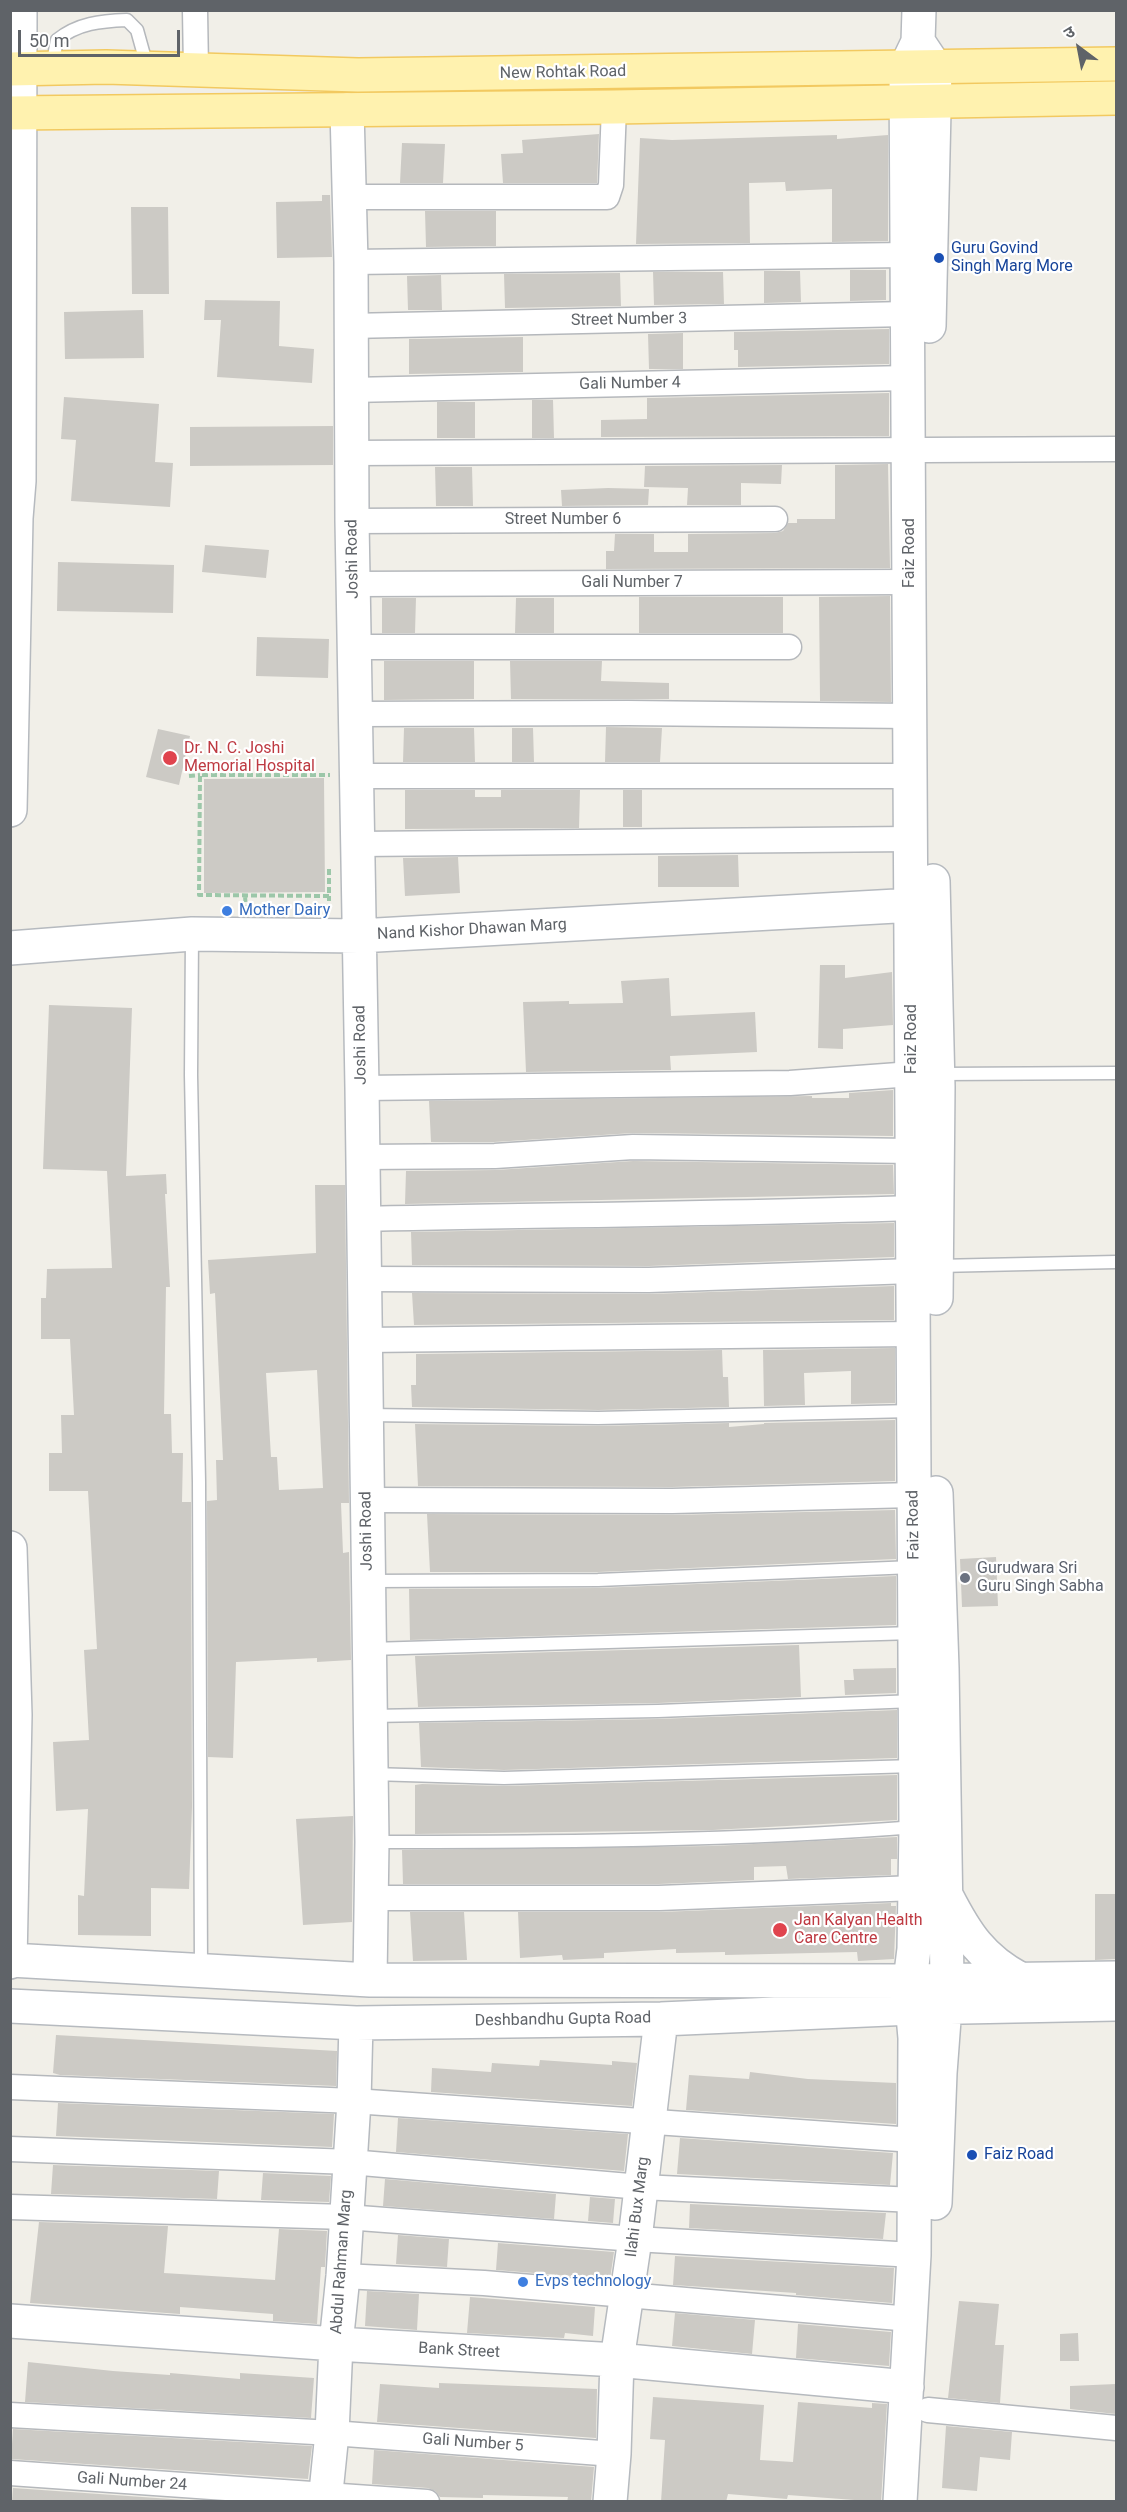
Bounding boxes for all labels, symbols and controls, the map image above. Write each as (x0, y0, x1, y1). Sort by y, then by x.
scale bar (21, 18, 183, 56)
north arrow (1049, 18, 1109, 78)
text: उ (1060, 22, 1078, 43)
text: 50 m (29, 30, 69, 51)
street label: New Rohtak Road (500, 62, 626, 84)
place label: Guru Govind Singh Marg More (951, 239, 1073, 277)
marker: Guru Govind Singh Marg More (932, 251, 946, 265)
street label: Street Number 3 (571, 309, 687, 331)
street label: Gali Number 4 (579, 374, 681, 394)
street label: Street Number 6 (505, 510, 621, 530)
street label: Faiz Road (900, 518, 920, 588)
street label: Joshi Road (343, 519, 363, 599)
street label: Gali Number 7 (581, 573, 683, 593)
place label: Dr. N. C. Joshi Memorial Hospital (184, 739, 315, 777)
marker: Dr. N. C. Joshi Memorial Hospital (161, 749, 179, 767)
place label: Mother Dairy (239, 901, 330, 921)
marker: Mother Dairy (220, 904, 234, 918)
street label: Nand Kishor Dhawan Marg (377, 915, 567, 945)
street label: Faiz Road (902, 1004, 922, 1074)
street label: Joshi Road (351, 1005, 371, 1085)
street label: Faiz Road (904, 1490, 924, 1560)
street label: Joshi Road (357, 1491, 377, 1571)
place label: Gurudwara Sri Guru Singh Sabha (977, 1559, 1104, 1597)
marker: Gurudwara Sri Guru Singh Sabha (958, 1571, 972, 1585)
place label: Jan Kalyan Health Care Centre (794, 1911, 922, 1949)
marker: Jan Kalyan Health Care Centre (771, 1921, 789, 1939)
street label: Deshbandhu Gupta Road (475, 2009, 651, 2031)
place label: Faiz Road (984, 2145, 1054, 2165)
marker: Faiz Road (965, 2148, 979, 2162)
street label: Ilahi Bux Marg (622, 2156, 654, 2258)
street label: Abdul Rahman Marg (327, 2189, 357, 2335)
place label: Evps technology (535, 2272, 651, 2292)
marker: Evps technology (516, 2275, 530, 2289)
street label: Bank Street (418, 2339, 500, 2363)
street label: Gali Number 5 (422, 2430, 524, 2456)
street label: Gali Number 24 (76, 2469, 188, 2495)

